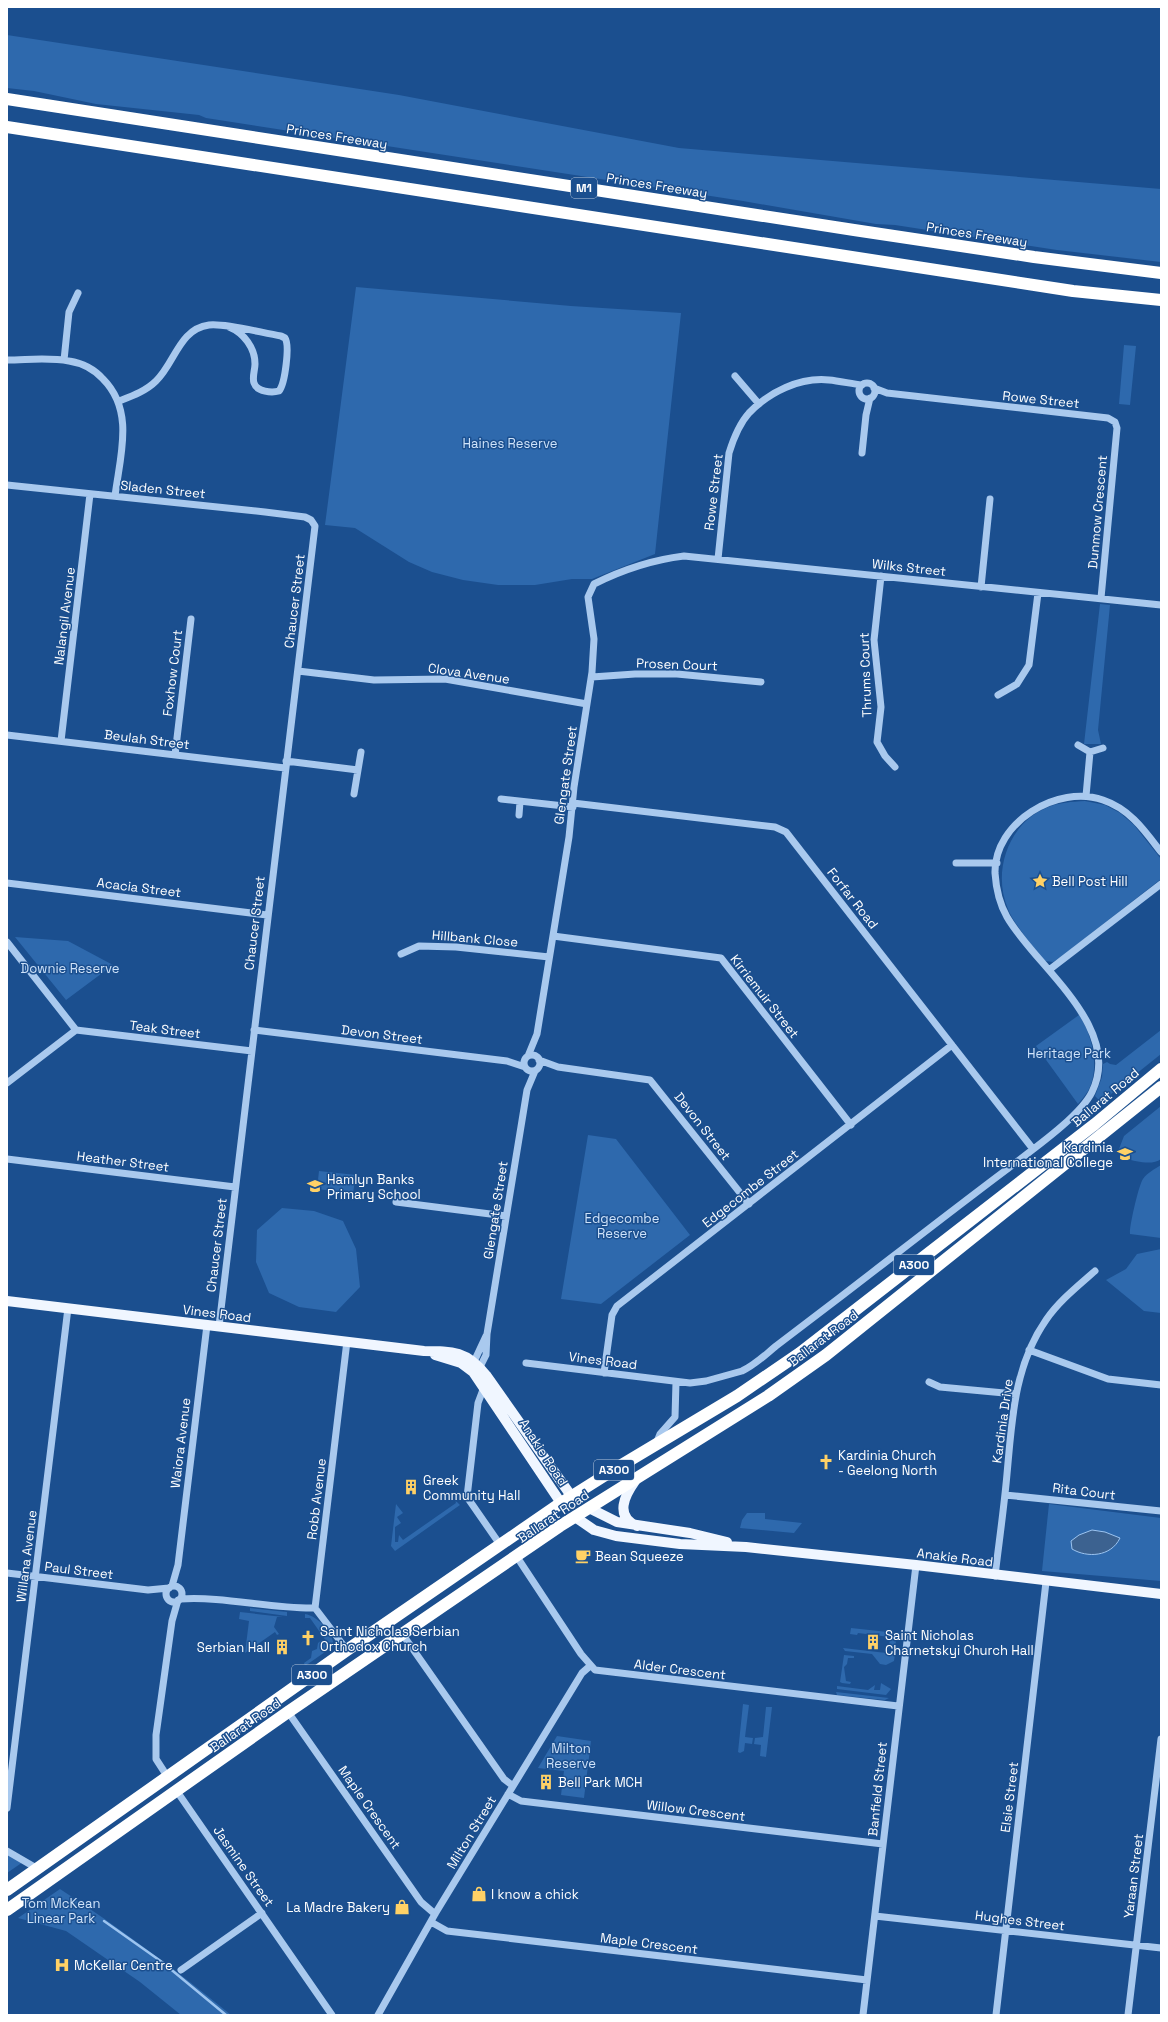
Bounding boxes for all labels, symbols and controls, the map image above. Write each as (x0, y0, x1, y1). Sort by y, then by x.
street label: Princes Freeway (285, 120, 389, 153)
street label: Princes Freeway (605, 169, 709, 202)
road number: M1 (571, 178, 597, 198)
street label: Princes Freeway (925, 218, 1029, 251)
street label: Rowe Street (1002, 387, 1080, 412)
park label: Haines Reserve (463, 435, 557, 452)
street label: Rowe Street (700, 453, 727, 531)
street label: Dunmow Crescent (1084, 454, 1111, 570)
street label: Sladen Street (120, 477, 206, 502)
street label: Chaucer Street (280, 553, 309, 649)
street label: Wilks Street (871, 555, 947, 580)
street label: Nalangil Avenue (50, 566, 79, 666)
street label: Foxhow Court (159, 629, 186, 717)
street label: Thrums Court (856, 632, 875, 718)
street label: Prosen Court (636, 655, 718, 674)
street label: Clova Avenue (427, 659, 511, 688)
street label: Glengate Street (550, 725, 581, 825)
street label: Beulah Street (103, 726, 191, 753)
street label: Forfar Road (823, 864, 882, 932)
place icon: Bell Post Hill (1031, 872, 1049, 890)
place label: Bell Post Hill (1052, 873, 1128, 890)
street label: Acacia Street (96, 874, 182, 901)
street label: Chaucer Street (240, 875, 269, 971)
street label: Hillbank Close (431, 926, 519, 951)
street label: Kirriemuir Street (727, 951, 803, 1042)
park label: Downie Reserve (21, 960, 119, 977)
street label: Teak Street (128, 1017, 202, 1042)
street label: Devon Street (340, 1021, 424, 1048)
park label: Heritage Park (1027, 1045, 1111, 1062)
street label: Ballarat Road (1068, 1064, 1143, 1131)
street label: Devon Street (671, 1089, 735, 1164)
place label: Kardinia International College (983, 1139, 1114, 1171)
street label: Edgecombe Street (699, 1145, 802, 1231)
school or university icon: Kardinia International College (1116, 1145, 1134, 1163)
street label: Heather Street (76, 1147, 170, 1176)
street label: Glengate Street (479, 1160, 512, 1260)
place label: Hamlyn Banks Primary School (327, 1171, 421, 1203)
school or university icon: Hamlyn Banks Primary School (306, 1177, 324, 1195)
street label: Chaucer Street (202, 1197, 231, 1293)
park label: Edgecombe Reserve (585, 1210, 659, 1242)
road number: A300 (894, 1255, 934, 1275)
street label: Vines Road (182, 1301, 252, 1326)
street label: Ballarat Road (785, 1307, 862, 1370)
street label: Vines Road (568, 1348, 638, 1373)
street label: Kardinia Drive (988, 1378, 1017, 1464)
street label: Waiora Avenue (167, 1397, 194, 1489)
street label: Anakie Road (516, 1415, 572, 1489)
place label: Kardinia Church - Geelong North (838, 1447, 937, 1479)
church icon: Kardinia Church - Geelong North (817, 1453, 835, 1471)
street label: Robb Avenue (303, 1457, 330, 1541)
road number: A300 (594, 1460, 634, 1480)
place label: Greek Community Hall (423, 1472, 520, 1504)
building icon: Greek Community Hall (402, 1478, 420, 1496)
street label: Rita Court (1051, 1479, 1116, 1504)
street label: Ballarat Road (514, 1486, 592, 1547)
street label: Willana Avenue (12, 1509, 41, 1603)
street label: Anakie Road (916, 1544, 994, 1571)
cafe icon: Bean Squeeze (574, 1547, 592, 1565)
place label: Bean Squeeze (595, 1548, 684, 1565)
street label: Paul Street (44, 1558, 114, 1583)
place label: Saint Nicholas Serbian Orthodox Church (320, 1623, 460, 1655)
place label: Saint Nicholas Charnetskyi Church Hall (885, 1627, 1034, 1659)
church icon: Saint Nicholas Serbian Orthodox Church (299, 1629, 317, 1647)
building icon: Saint Nicholas Charnetskyi Church Hall (864, 1633, 882, 1651)
building icon: Serbian Hall (273, 1638, 291, 1656)
place label: Serbian Hall (197, 1639, 270, 1656)
street label: Alder Crescent (633, 1655, 727, 1684)
road number: A300 (292, 1665, 332, 1685)
street label: Ballarat Road (206, 1695, 284, 1756)
park label: Milton Reserve (546, 1740, 596, 1772)
street label: Banfield Street (864, 1741, 891, 1837)
street label: Elsie Street (997, 1761, 1022, 1833)
street label: Maple Crescent (334, 1762, 405, 1852)
building icon: Bell Park MCH (537, 1773, 555, 1791)
place label: Bell Park MCH (558, 1774, 643, 1791)
street label: Milton Street (443, 1793, 500, 1872)
street label: Willow Crescent (646, 1796, 746, 1825)
street label: Jasmine Street (209, 1823, 278, 1910)
street label: Yaraan Street (1120, 1833, 1147, 1919)
shop icon: I know a chick (470, 1885, 488, 1903)
place label: I know a chick (491, 1886, 579, 1903)
park label: Tom McKean Linear Park (22, 1895, 100, 1927)
shop icon: La Madre Bakery (393, 1898, 411, 1916)
place label: La Madre Bakery (286, 1899, 390, 1916)
street label: Hughes Street (974, 1907, 1066, 1934)
street label: Maple Crescent (599, 1929, 699, 1958)
hospital icon: McKellar Centre (53, 1956, 71, 1974)
place label: McKellar Centre (74, 1957, 173, 1974)

